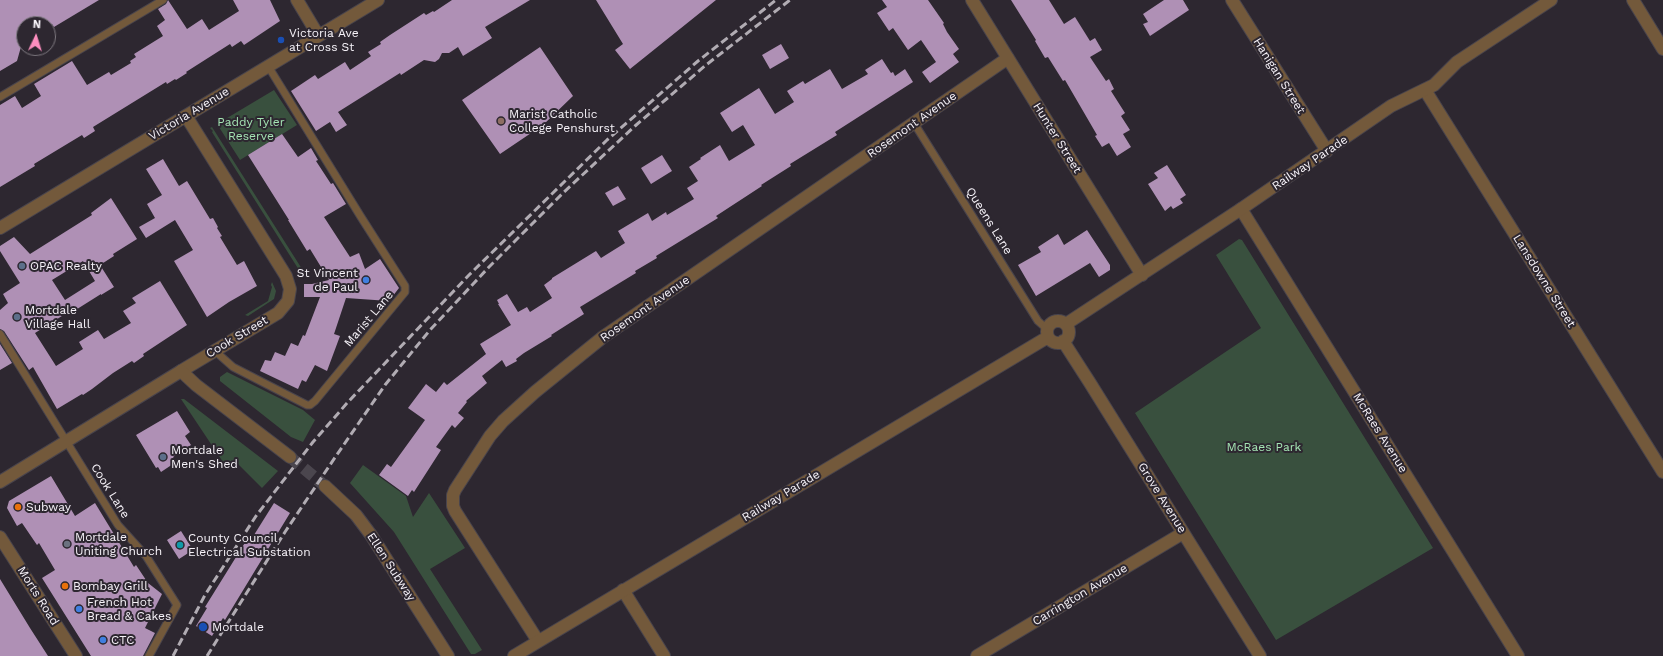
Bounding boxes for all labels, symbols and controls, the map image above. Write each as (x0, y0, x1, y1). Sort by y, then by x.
north arrow (16, 16, 56, 56)
text: N (32, 18, 41, 31)
place label: Victoria Ave at Cross St (289, 26, 359, 54)
marker: Victoria Ave at Cross St (276, 35, 286, 45)
street label: Hanigan Street (1250, 35, 1308, 117)
street label: Victoria Avenue (146, 84, 232, 144)
street label: Rosemont Avenue (865, 89, 959, 161)
street label: Hunter Street (1030, 100, 1084, 176)
place label: Marist Catholic College Penshurst (509, 107, 615, 135)
park label: Paddy Tyler Reserve (217, 115, 285, 143)
marker: Marist Catholic College Penshurst (496, 116, 506, 126)
street label: Railway Parade (1269, 132, 1351, 194)
street label: Queens Lane (963, 185, 1015, 257)
street label: Lansdowne Street (1510, 232, 1578, 330)
place label: OPAC Realty (30, 259, 102, 273)
marker: OPAC Realty (17, 261, 27, 271)
place label: St Vincent de Paul (297, 266, 358, 294)
street label: Rosemont Avenue (598, 273, 692, 345)
marker: St Vincent de Paul (361, 275, 371, 285)
street label: Marist Lane (341, 288, 397, 350)
place label: Mortdale Village Hall (25, 303, 90, 331)
marker: Mortdale Village Hall (12, 312, 22, 322)
street label: Cook Street (203, 313, 271, 361)
street label: McRaes Avenue (1350, 390, 1410, 476)
park label: McRaes Park (1227, 440, 1301, 454)
place label: Mortdale Men's Shed (171, 443, 238, 471)
marker: Mortdale Men's Shed (158, 452, 168, 462)
street label: Grove Avenue (1135, 460, 1189, 536)
street label: Cook Lane (88, 461, 132, 521)
street label: Railway Parade (740, 467, 822, 525)
place label: Subway (26, 500, 71, 514)
marker: Subway (13, 502, 23, 512)
place label: Mortdale Uniting Church (75, 530, 162, 558)
street label: Ellen Subway (364, 530, 418, 604)
place label: County Council Electrical Substation (188, 531, 311, 559)
marker: Mortdale Uniting Church (62, 539, 72, 549)
marker: County Council Electrical Substation (175, 540, 185, 550)
street label: Carrington Avenue (1030, 561, 1130, 629)
street label: Morts Road (14, 564, 62, 628)
place label: Bombay Grill (73, 579, 148, 593)
marker: Bombay Grill (60, 581, 70, 591)
place label: French Hot Bread & Cakes (87, 595, 171, 623)
marker: French Hot Bread & Cakes (74, 604, 84, 614)
place label: Mortdale (212, 620, 264, 634)
marker: Mortdale (197, 621, 209, 633)
place label: CTC (111, 633, 134, 647)
marker: CTC (98, 635, 108, 645)

